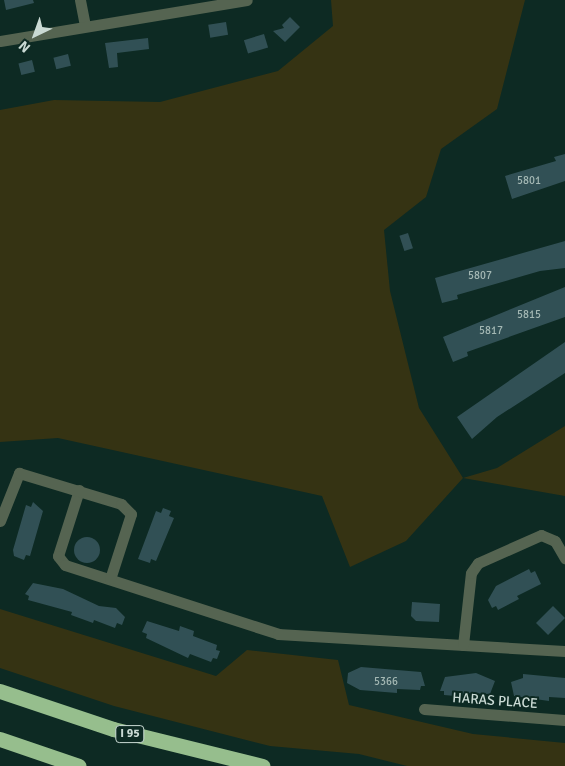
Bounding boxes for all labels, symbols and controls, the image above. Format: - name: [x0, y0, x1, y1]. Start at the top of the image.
- north arrow: [10, 10, 60, 60]
- text: N: [15, 37, 34, 56]
- house number: 5801: [517, 174, 541, 188]
- house number: 5807: [468, 269, 492, 283]
- house number: 5815: [517, 308, 541, 322]
- house number: 5817: [479, 324, 503, 338]
- house number: 5366: [374, 675, 398, 689]
- street label: HARAS PLACE: [452, 690, 538, 712]
- road number: I 95: [115, 724, 145, 744]

